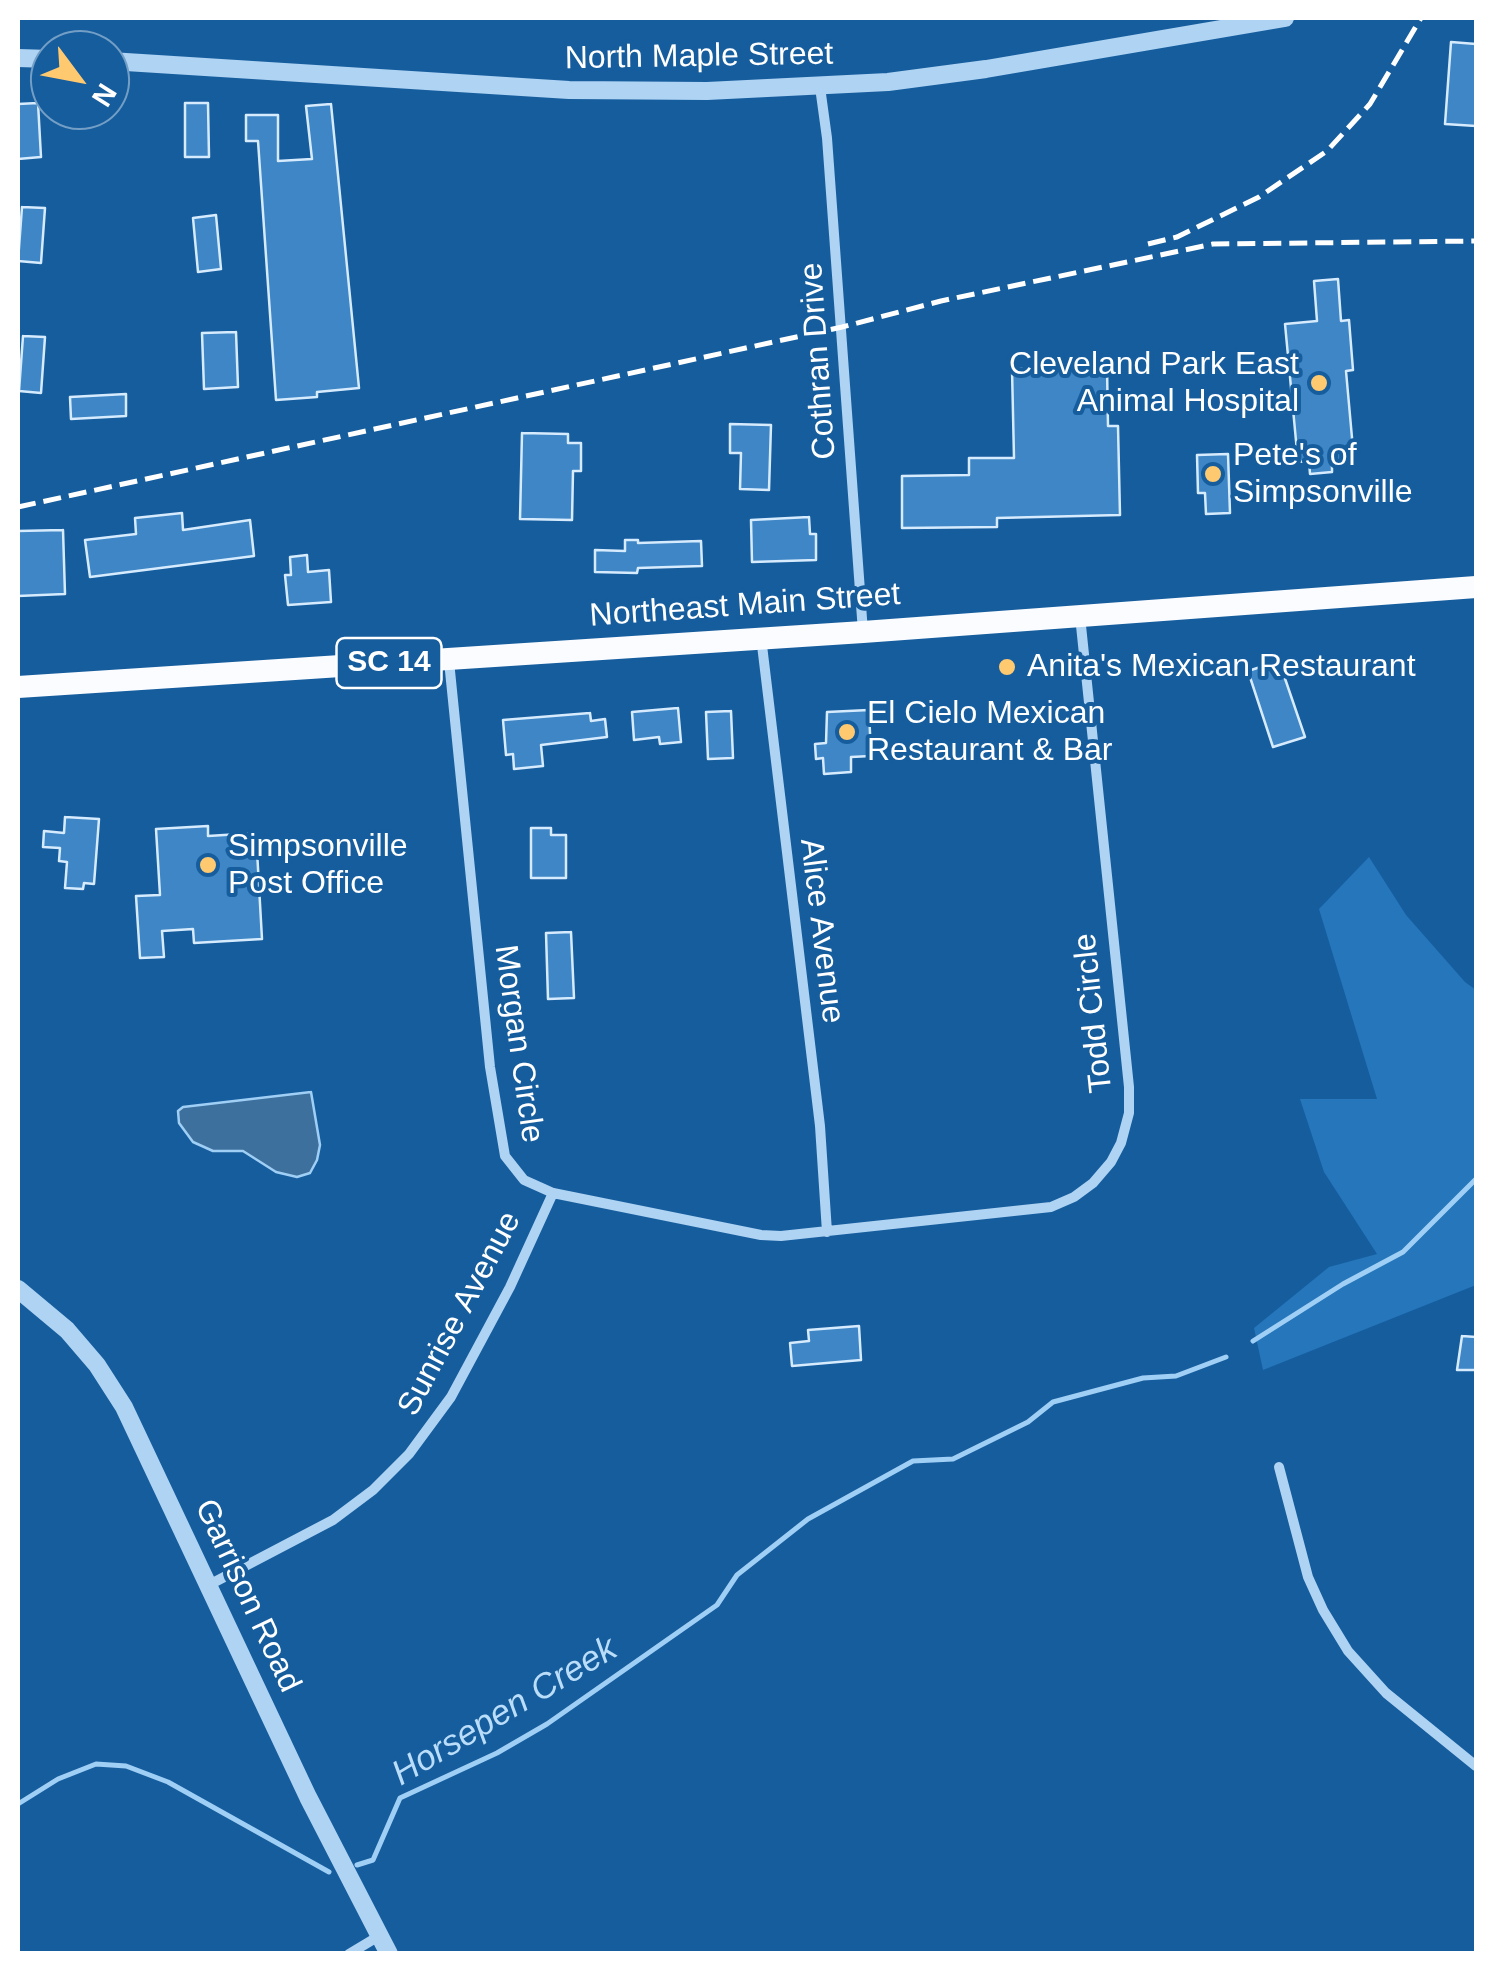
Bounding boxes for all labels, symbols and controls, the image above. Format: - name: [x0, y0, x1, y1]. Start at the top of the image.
- north arrow: [30, 30, 130, 130]
- street label: North Maple Street: [564, 35, 834, 79]
- text: N: [86, 78, 123, 112]
- street label: Cothran Drive: [793, 261, 845, 461]
- place label: Cleveland Park East Animal Hospital: [1009, 346, 1299, 421]
- marker: Cleveland Park East Animal Hospital: [1308, 372, 1330, 394]
- place label: Pete's of Simpsonville: [1233, 437, 1413, 512]
- marker: Pete's of Simpsonville: [1202, 463, 1224, 485]
- street label: Northeast Main Street: [588, 576, 902, 636]
- road number: SC 14: [336, 638, 442, 688]
- place label: Anita's Mexican Restaurant: [1027, 648, 1416, 686]
- marker: Anita's Mexican Restaurant: [996, 656, 1018, 678]
- place label: El Cielo Mexican Restaurant & Bar: [867, 695, 1112, 770]
- marker: El Cielo Mexican Restaurant & Bar: [836, 721, 858, 743]
- place label: Simpsonville Post Office: [228, 828, 408, 903]
- street label: Alice Avenue: [791, 836, 851, 1026]
- marker: Simpsonville Post Office: [197, 854, 219, 876]
- street label: Todd Circle: [1067, 931, 1121, 1095]
- street label: Morgan Circle: [485, 943, 551, 1145]
- street label: Sunrise Avenue: [390, 1206, 530, 1422]
- street label: Garrison Road: [186, 1494, 308, 1698]
- water label: Horsepen Creek: [385, 1628, 625, 1796]

